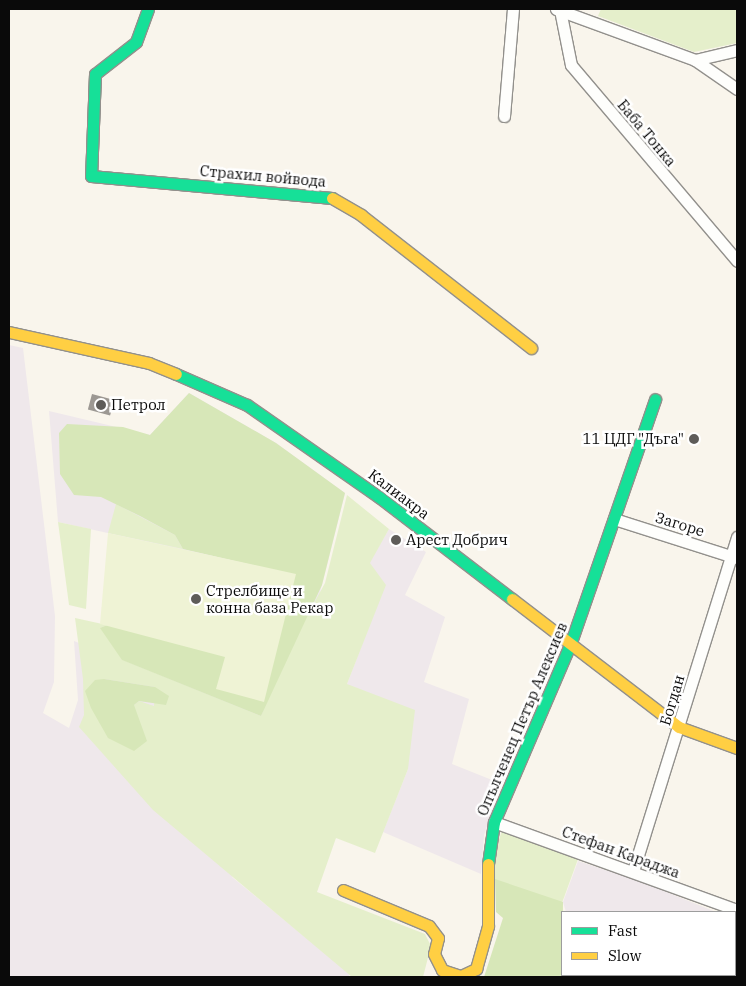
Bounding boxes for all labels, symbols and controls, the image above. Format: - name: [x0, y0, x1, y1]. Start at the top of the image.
- street label: Баба Тонка: [614, 96, 680, 170]
- street label: Страхил войвода: [199, 162, 327, 190]
- place label: Петрол: [111, 396, 166, 414]
- marker: Петрол: [95, 399, 107, 411]
- place label: 11 ЦДГ "Дъга": [583, 430, 684, 448]
- marker: 11 ЦДГ "Дъга": [688, 433, 700, 445]
- street label: Калиакра: [365, 465, 433, 523]
- street label: Загоре: [653, 508, 707, 540]
- place label: Арест Добрич: [406, 531, 508, 549]
- marker: Арест Добрич: [390, 534, 402, 546]
- place label: Стрелбище и конна база Рекар: [206, 581, 333, 616]
- marker: Стрелбище и конна база Рекар: [190, 593, 202, 605]
- street label: Опълченец Петър Алексиев: [473, 620, 571, 818]
- street label: Богдан: [656, 672, 688, 728]
- street label: Стефан Караджа: [560, 822, 682, 882]
- legend: [561, 911, 736, 976]
- text: Fast: [608, 921, 638, 940]
- text: Slow: [608, 946, 641, 965]

